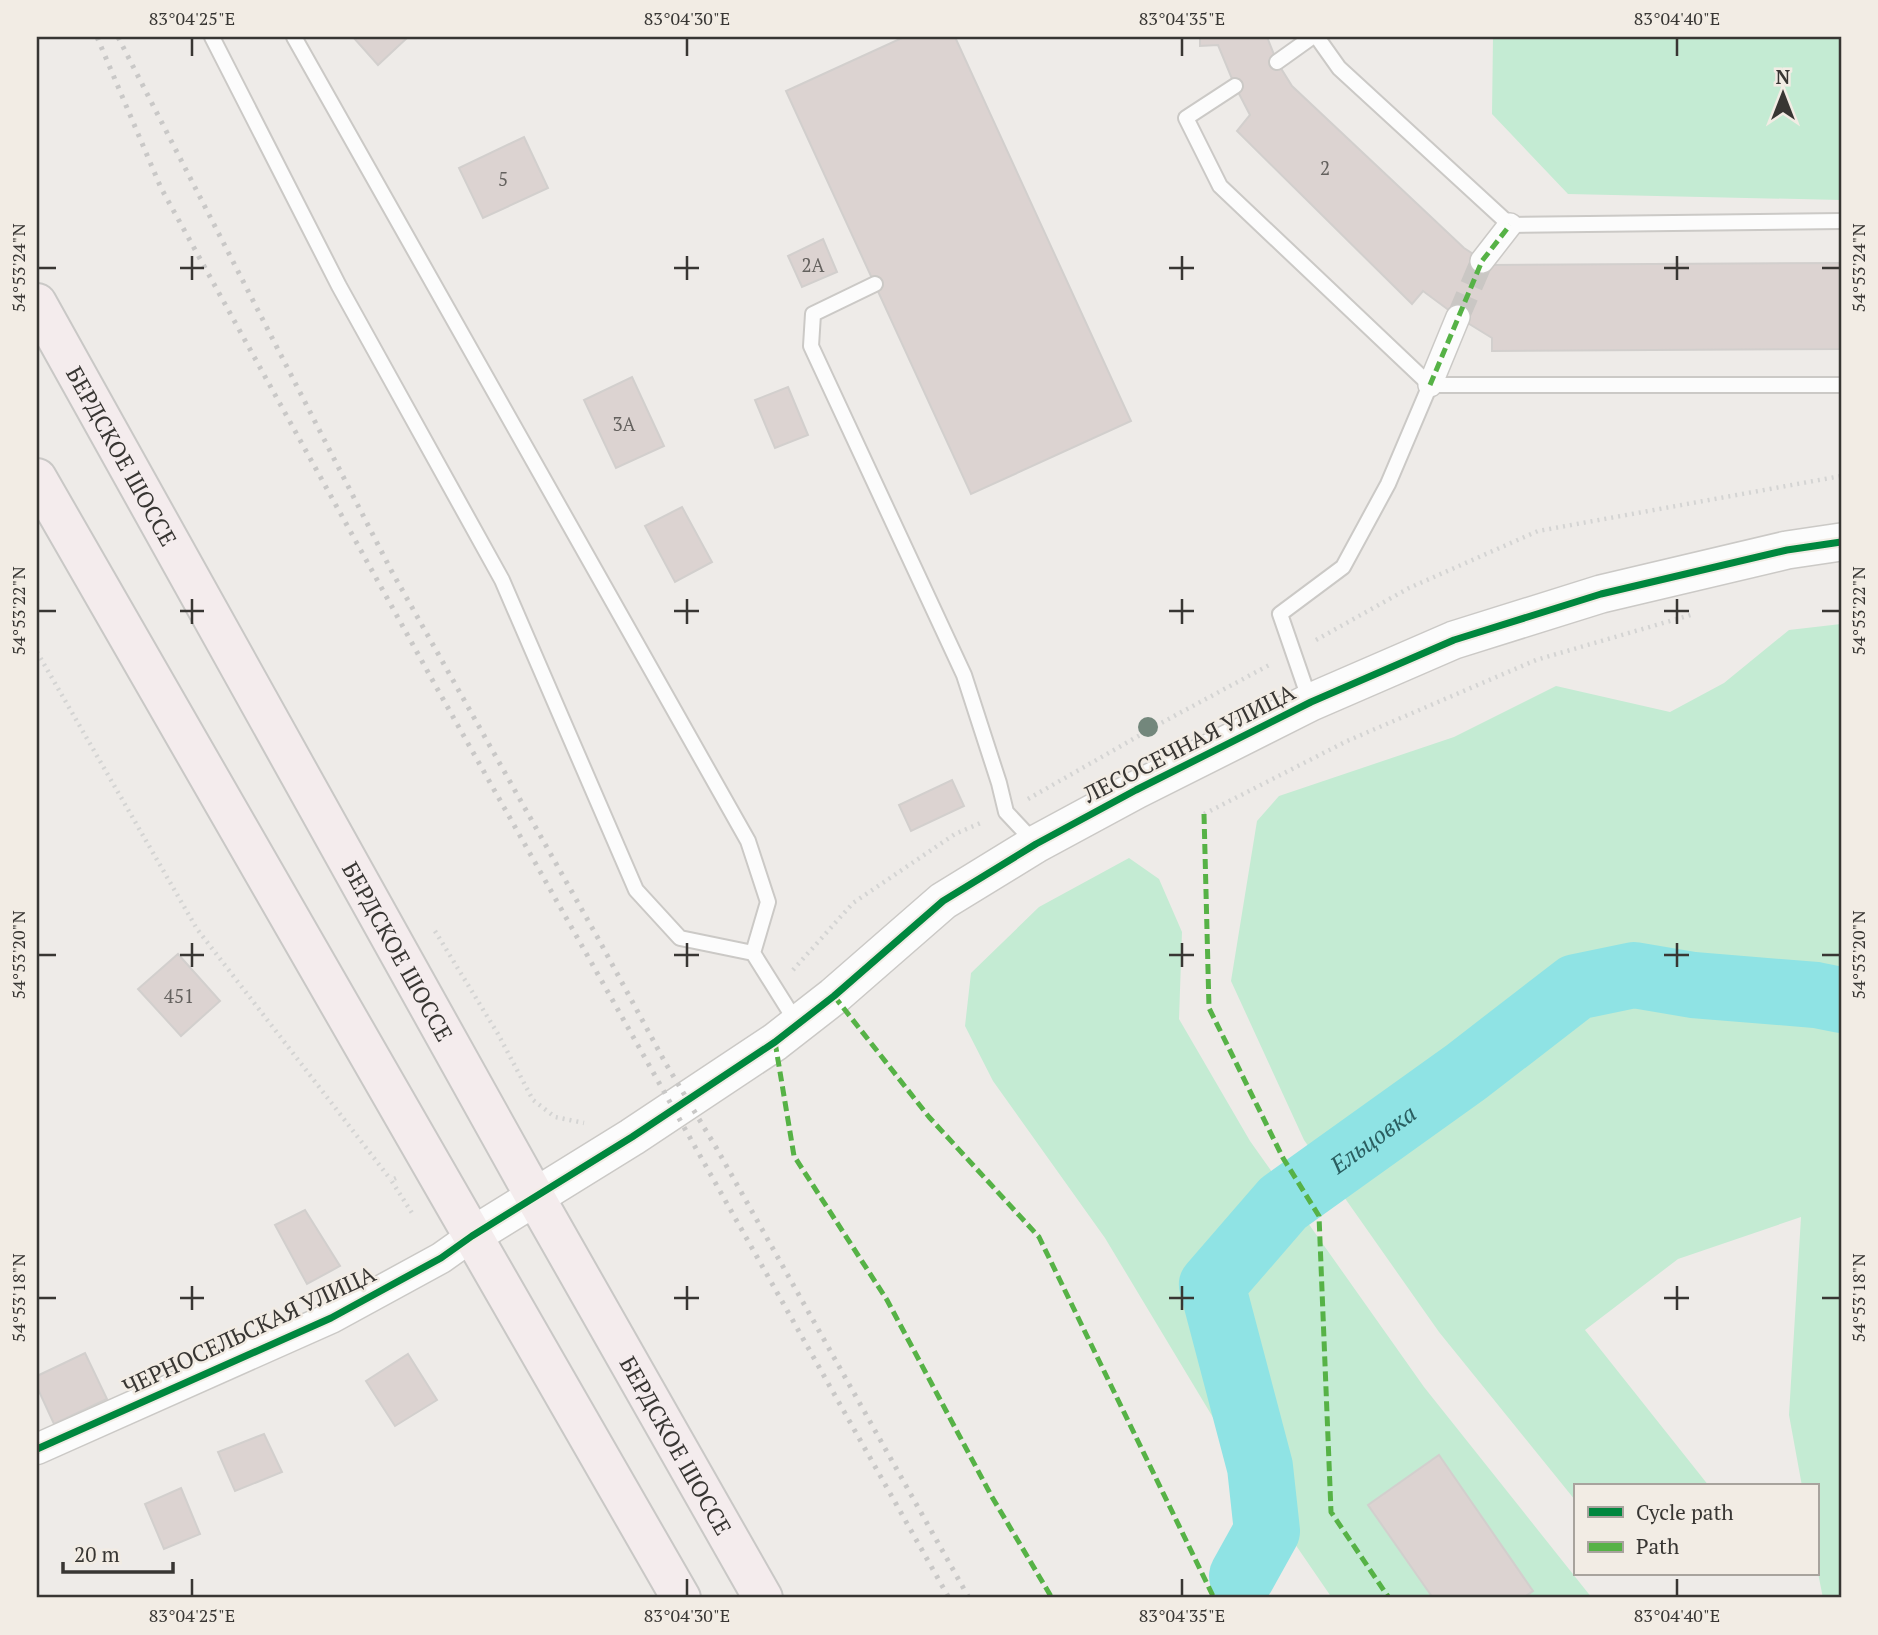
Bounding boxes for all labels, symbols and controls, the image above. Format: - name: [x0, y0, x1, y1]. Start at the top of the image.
- text: 83°04'25"E: [149, 6, 235, 30]
- text: 83°04'30"E: [644, 6, 730, 30]
- text: 83°04'35"E: [1139, 6, 1225, 30]
- text: 83°04'40"E: [1634, 6, 1720, 30]
- north arrow: [1748, 60, 1818, 130]
- text: N: [1776, 64, 1791, 89]
- house number: 2: [1320, 155, 1330, 180]
- house number: 5: [498, 166, 508, 191]
- text: 54°53'24"N: [6, 223, 30, 313]
- text: 54°53'24"N: [1846, 223, 1870, 313]
- house number: 2А: [801, 252, 825, 277]
- street label: БЕРДСКОЕ ШОССЕ: [60, 360, 185, 551]
- house number: 3А: [612, 411, 636, 436]
- text: 54°53'22"N: [6, 566, 30, 656]
- text: 54°53'22"N: [1846, 566, 1870, 656]
- street label: ЛЕСОСЕЧНАЯ УЛИЦА: [1077, 676, 1300, 810]
- street label: БЕРДСКОЕ ШОССЕ: [336, 856, 461, 1047]
- text: 54°53'20"N: [6, 910, 30, 1000]
- text: 54°53'20"N: [1846, 910, 1870, 1000]
- house number: 451: [164, 983, 194, 1008]
- water label: Ельцовка: [1323, 1097, 1422, 1181]
- text: 54°53'18"N: [6, 1253, 30, 1343]
- text: 54°53'18"N: [1846, 1253, 1870, 1343]
- street label: ЧЕРНОСЕЛЬСКАЯ УЛИЦА: [118, 1258, 381, 1402]
- street label: БЕРДСКОЕ ШОССЕ: [613, 1350, 739, 1540]
- legend: [1574, 1484, 1818, 1576]
- text: Cycle path: [1636, 1498, 1734, 1526]
- scale bar: [63, 1530, 173, 1574]
- text: Path: [1636, 1532, 1679, 1560]
- text: 20 m: [74, 1540, 120, 1568]
- text: 83°04'25"E: [149, 1603, 235, 1627]
- text: 83°04'30"E: [644, 1603, 730, 1627]
- text: 83°04'35"E: [1139, 1603, 1225, 1627]
- text: 83°04'40"E: [1634, 1603, 1720, 1627]

